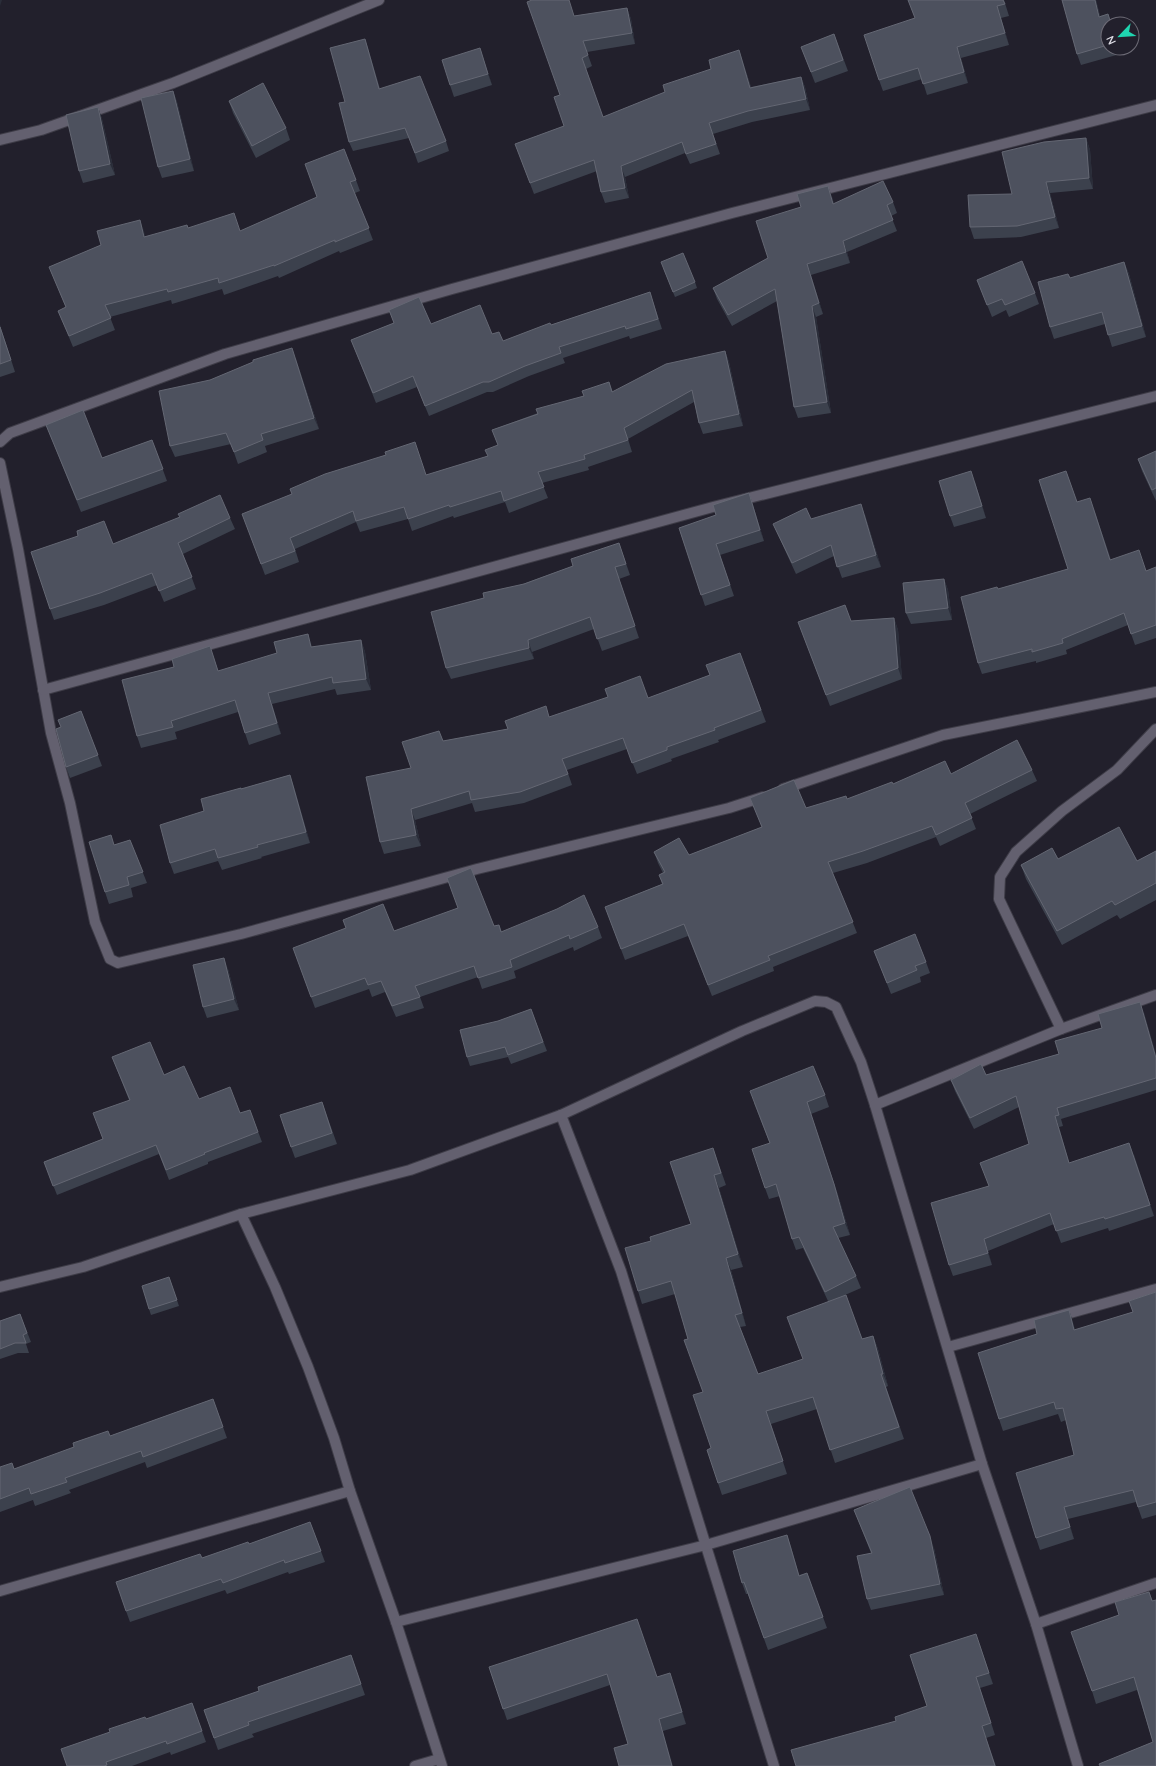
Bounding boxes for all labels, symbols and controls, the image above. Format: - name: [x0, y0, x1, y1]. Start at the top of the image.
- north arrow: [1100, 16, 1140, 56]
- text: N: [1103, 34, 1119, 47]

